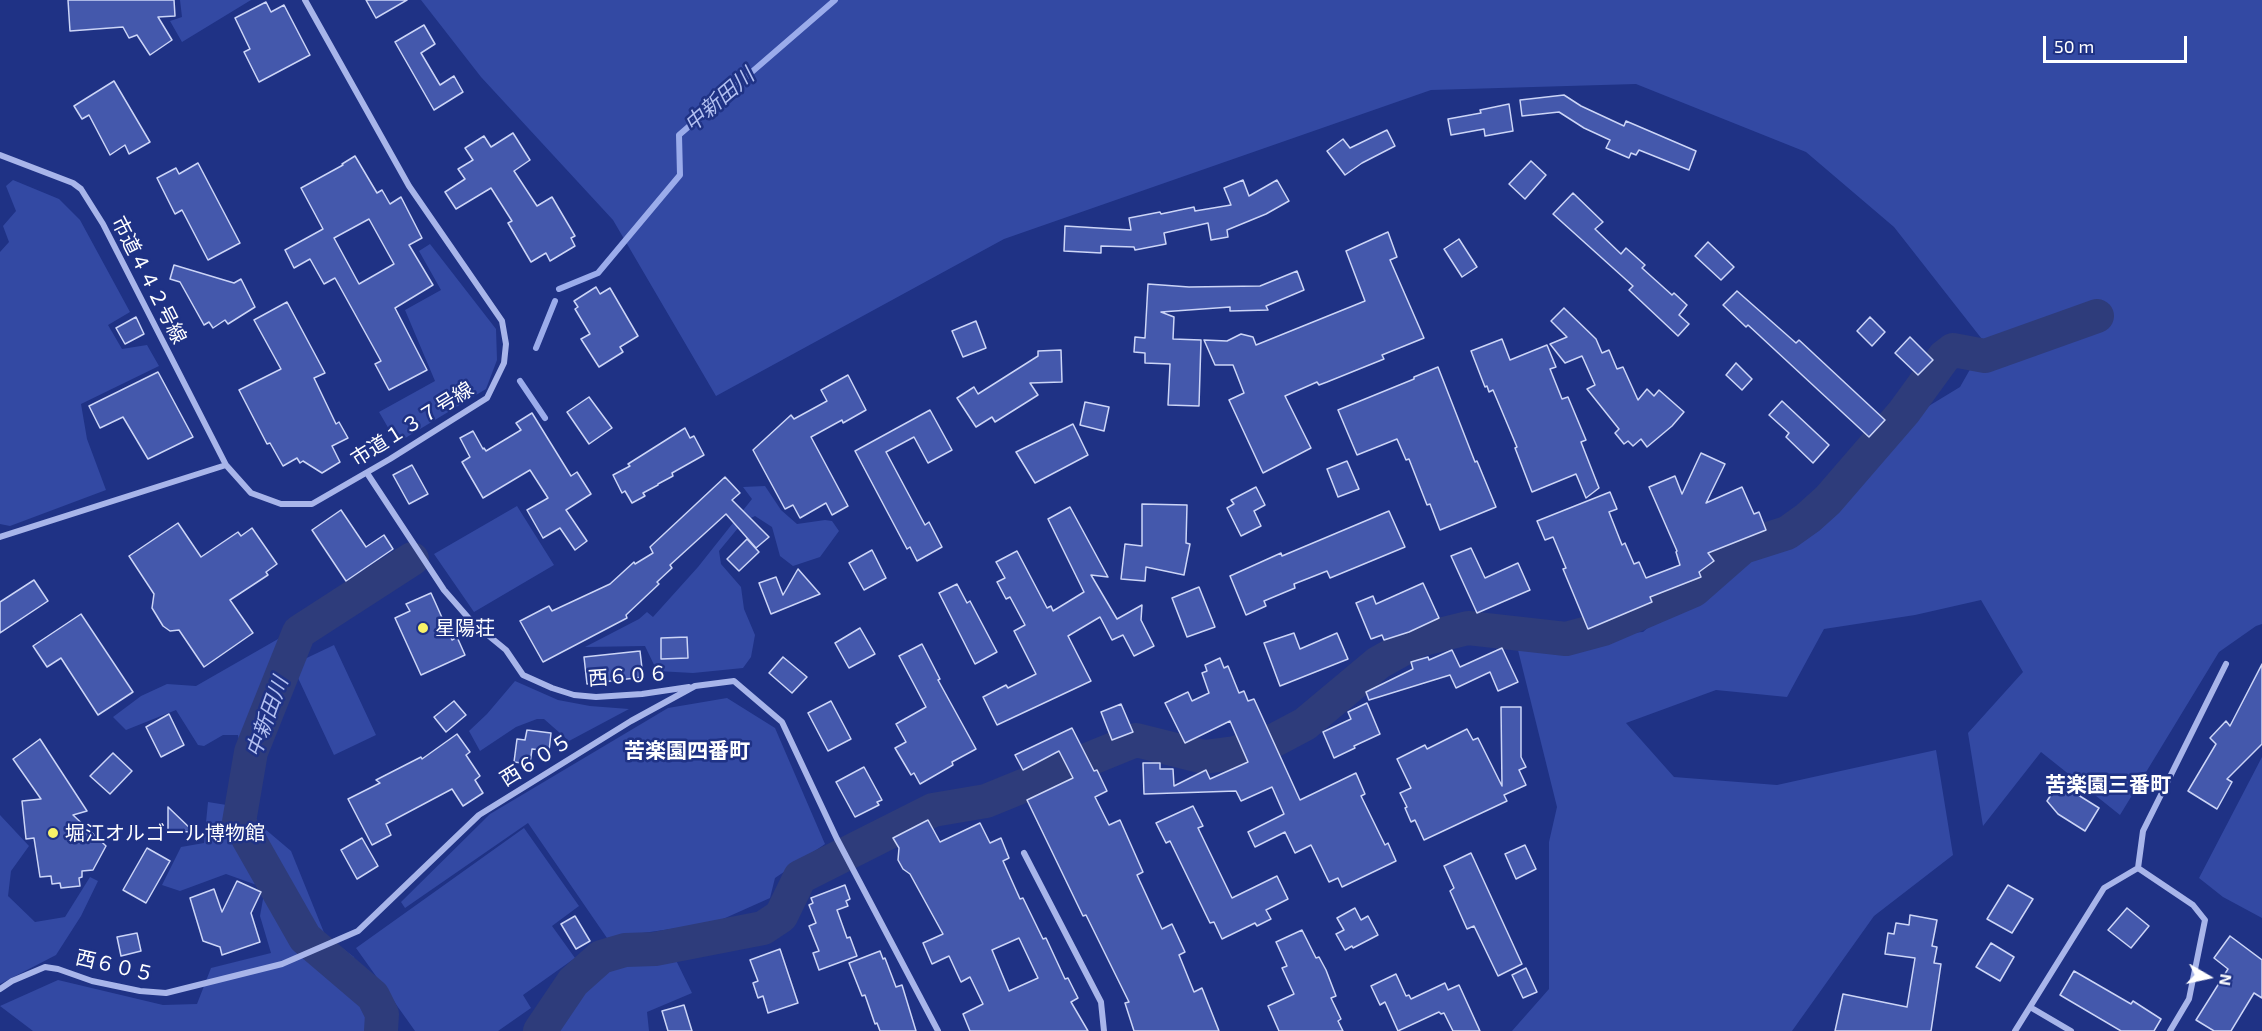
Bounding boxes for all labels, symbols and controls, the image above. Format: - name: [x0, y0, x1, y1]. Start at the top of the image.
- scale bar: [2046, 24, 2190, 62]
- text: 50 m: [2054, 35, 2094, 57]
- water label: 中新田川: [679, 63, 759, 137]
- street label: 市道４４２号線: [107, 212, 191, 348]
- street label: 市道１３７号線: [346, 377, 478, 471]
- place label: 星陽荘: [435, 616, 495, 640]
- marker: 星陽荘: [416, 621, 430, 635]
- street label: 西６０６: [587, 661, 669, 691]
- water label: 中新田川: [241, 673, 293, 761]
- street label: 西６０５: [496, 729, 576, 791]
- district label: 苦楽園四番町: [624, 738, 750, 764]
- district label: 苦楽園三番町: [2045, 772, 2171, 798]
- place label: 堀江オルゴール博物館: [65, 821, 265, 845]
- marker: 堀江オルゴール博物館: [46, 826, 60, 840]
- street label: 西６０５: [73, 945, 157, 987]
- north arrow: [2178, 947, 2238, 1007]
- text: N: [2216, 973, 2237, 987]

